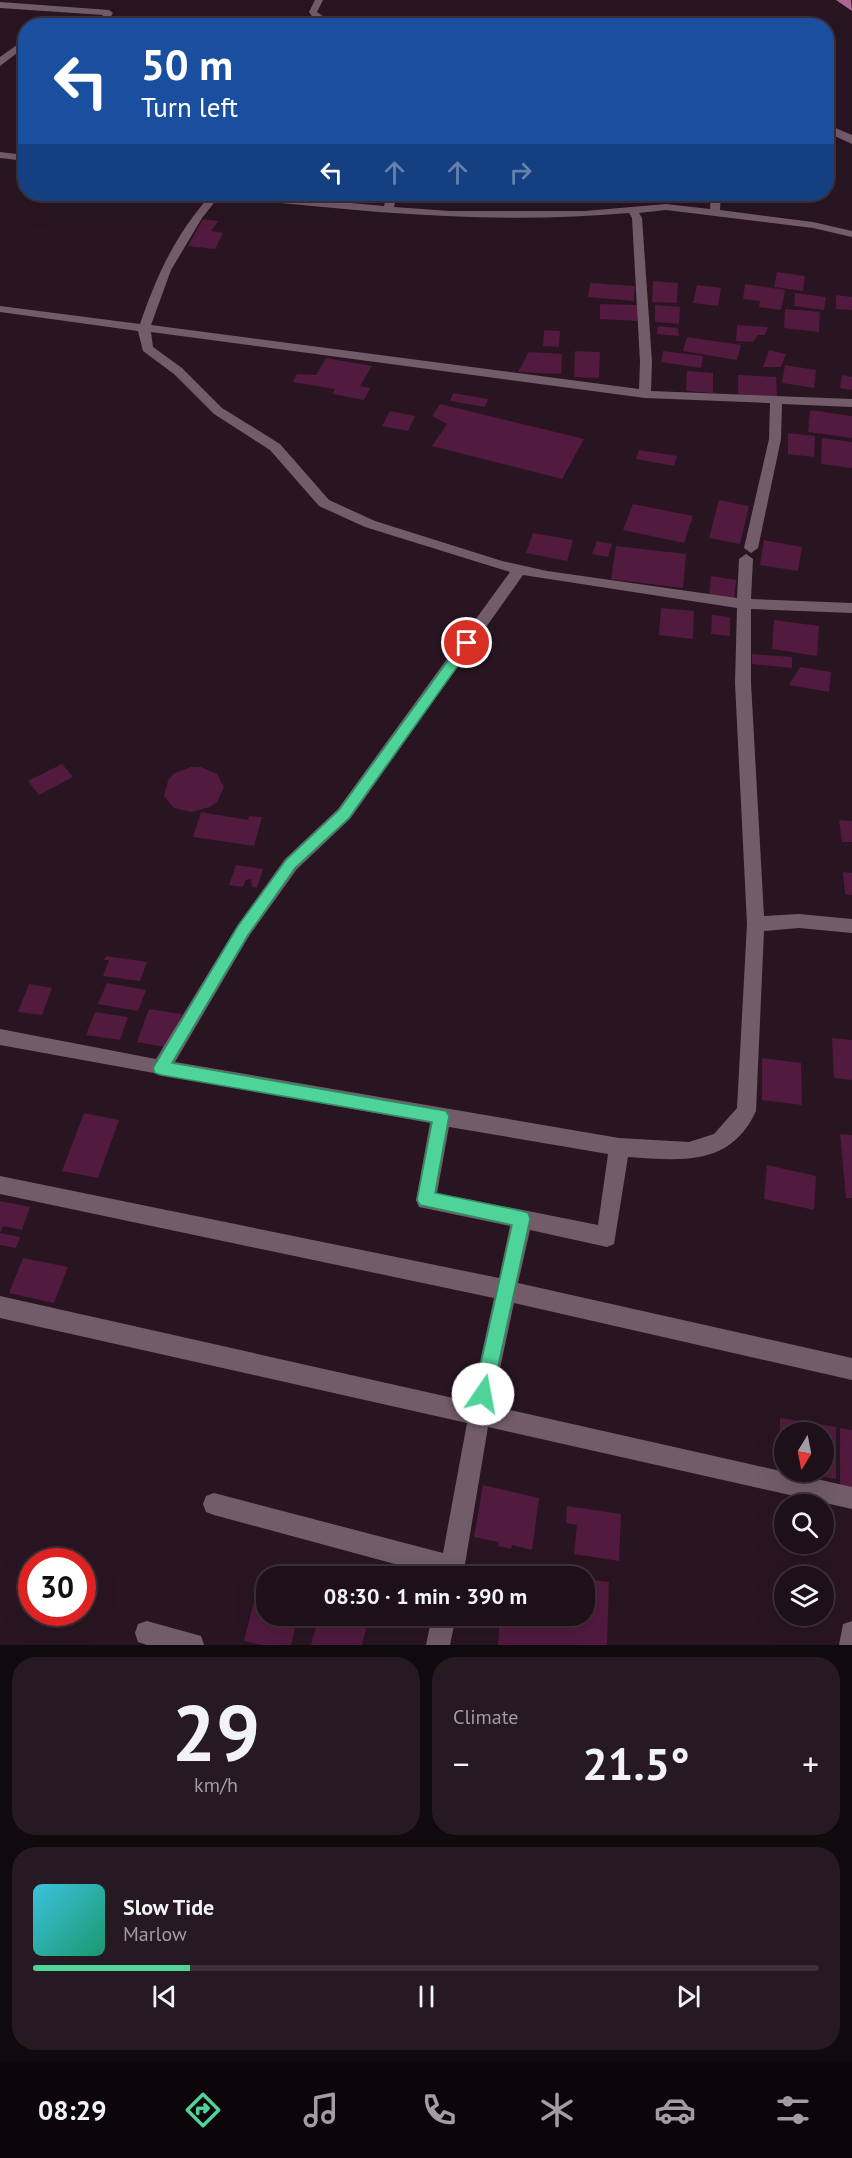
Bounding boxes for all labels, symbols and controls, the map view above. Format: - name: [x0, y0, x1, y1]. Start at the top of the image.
- text: 50 m: [141, 37, 233, 92]
- icon: left: [42, 42, 120, 120]
- text: Turn left: [141, 90, 238, 124]
- icon: left: [315, 156, 348, 189]
- icon: ahead: [378, 156, 411, 189]
- icon: ahead: [441, 156, 474, 189]
- icon: right: [504, 156, 537, 189]
- pin: [441, 617, 492, 668]
- icon: arrive: [450, 626, 483, 659]
- position arrow: [451, 1362, 515, 1426]
- north arrow: [774, 1422, 834, 1482]
- map controls: [774, 1422, 834, 1626]
- button: search: [774, 1494, 834, 1554]
- speed limit sign: 30: [18, 1548, 96, 1626]
- button: layers: [774, 1566, 834, 1626]
- text: 08:30 · 1 min · 390 m: [324, 1582, 527, 1610]
- text: 29: [172, 1682, 260, 1783]
- text: Climate: [453, 1704, 519, 1730]
- text: 21.5°: [582, 1734, 690, 1792]
- text: −: [453, 1742, 470, 1785]
- text: +: [802, 1742, 819, 1785]
- text: km/h: [194, 1772, 238, 1798]
- text: Slow Tide: [123, 1893, 214, 1921]
- text: Marlow: [123, 1921, 187, 1947]
- icon: previous: [148, 1980, 181, 2013]
- icon: pause: [410, 1980, 443, 2013]
- icon: next: [672, 1980, 705, 2013]
- icon: directions: [182, 2089, 224, 2131]
- icon: music: [300, 2089, 342, 2131]
- icon: phone: [418, 2089, 460, 2131]
- icon: climate: [536, 2089, 578, 2131]
- icon: car: [654, 2089, 696, 2131]
- icon: filters: [772, 2089, 814, 2131]
- text: 08:29: [38, 2093, 106, 2127]

